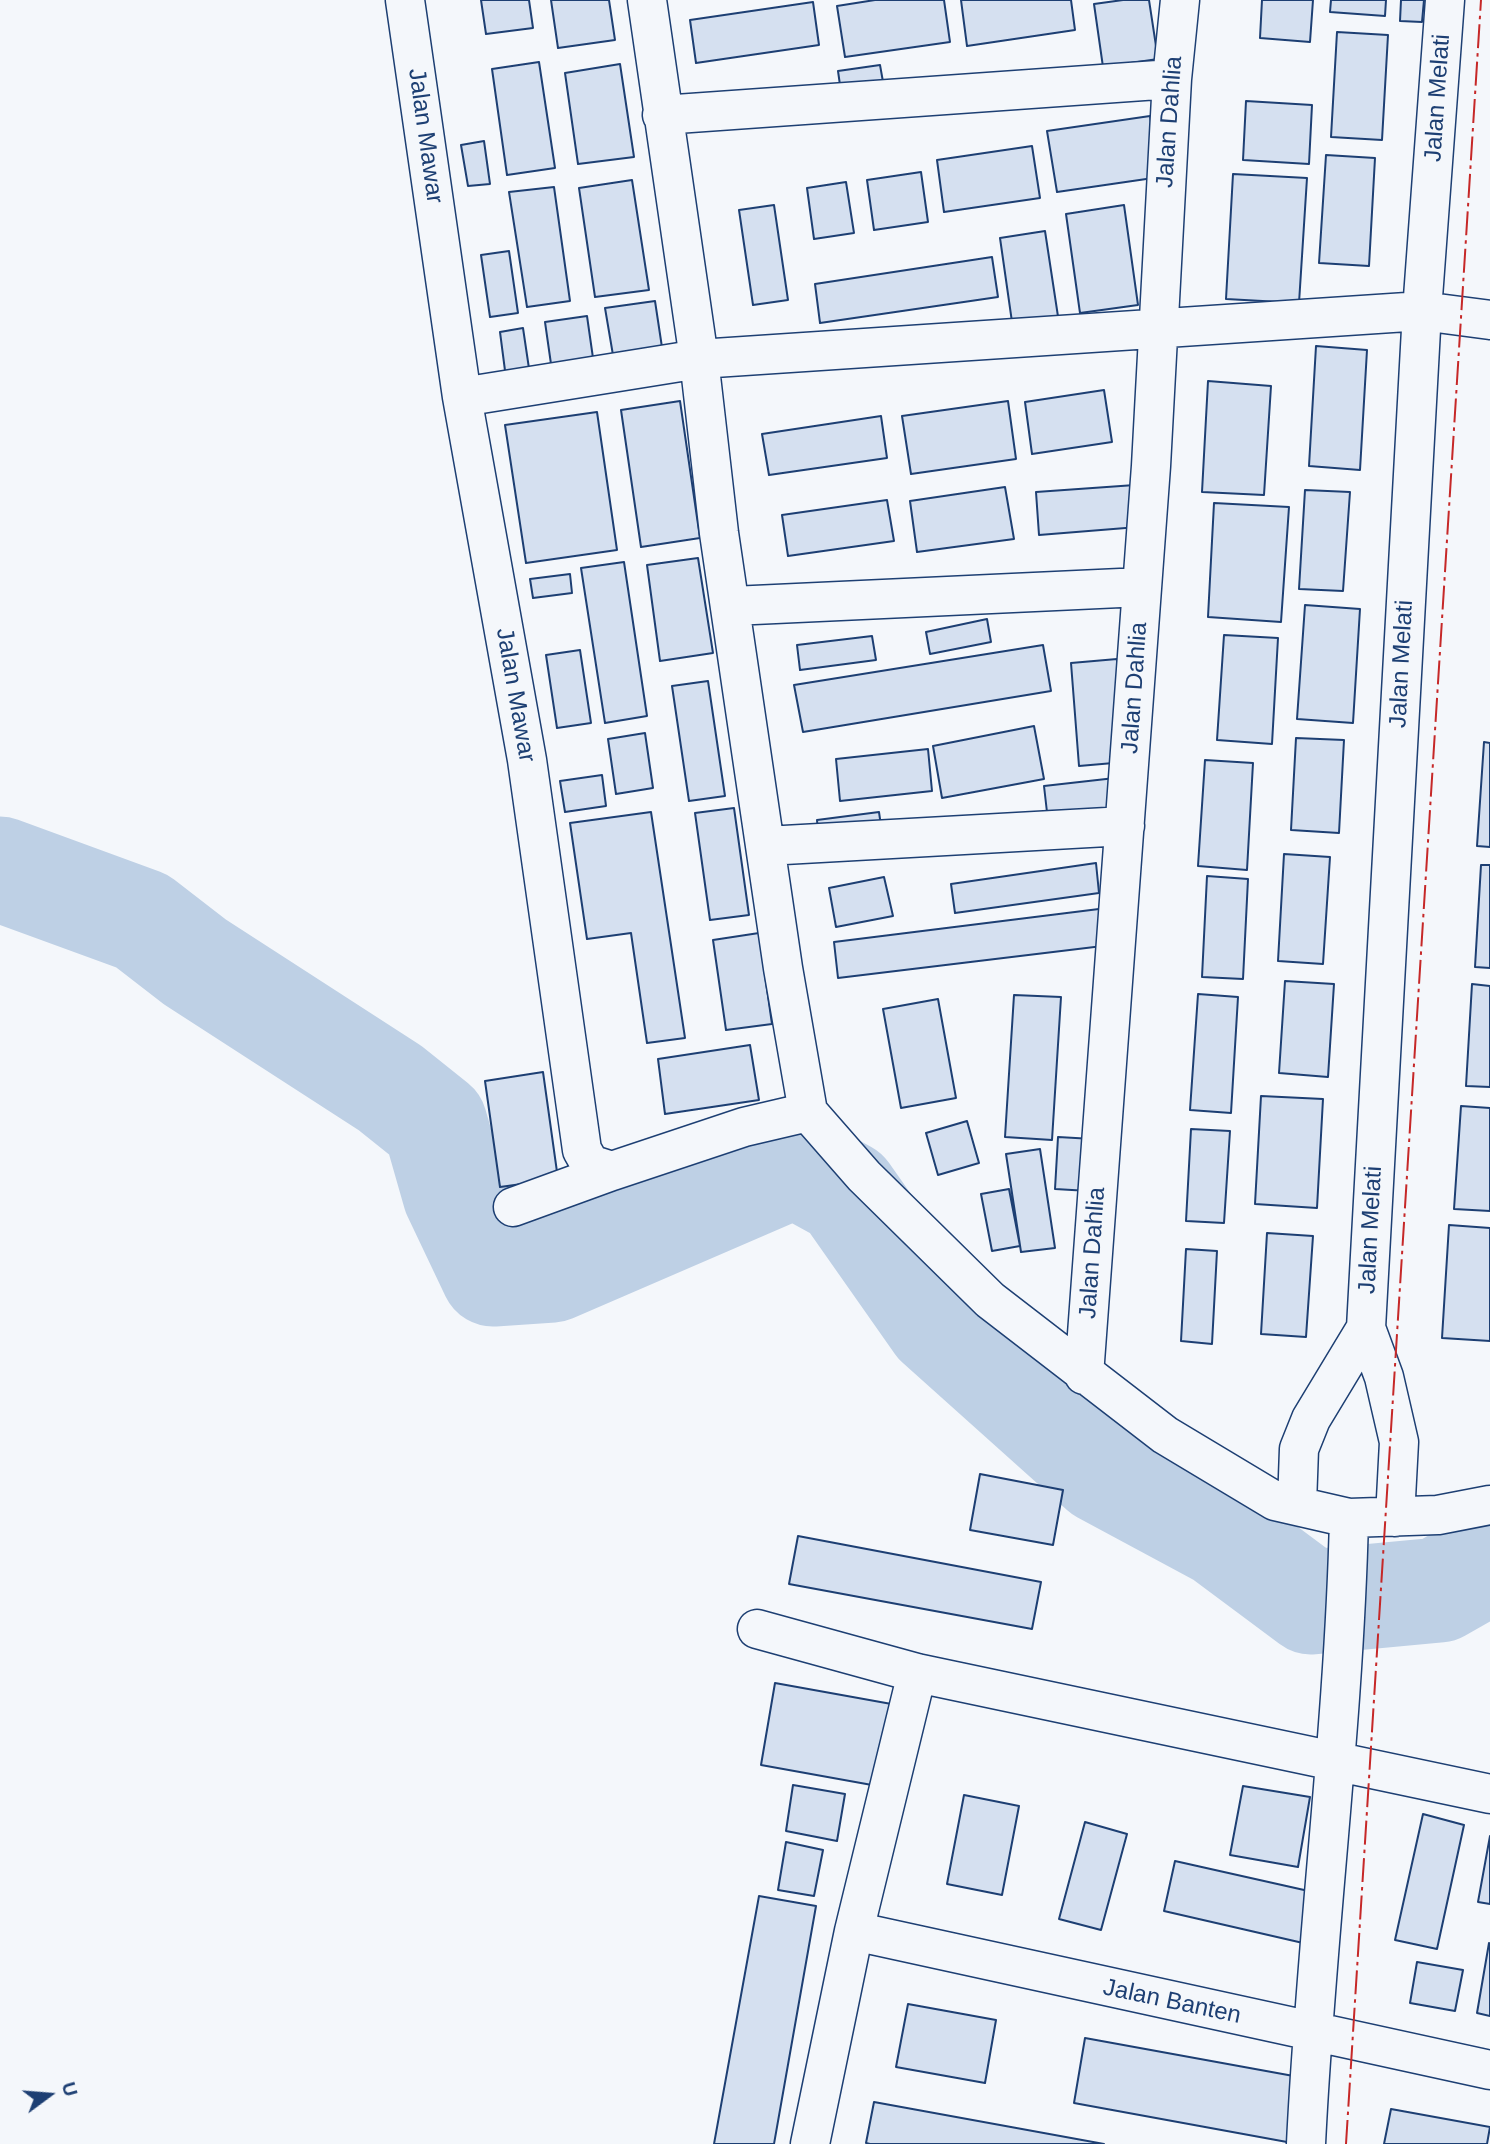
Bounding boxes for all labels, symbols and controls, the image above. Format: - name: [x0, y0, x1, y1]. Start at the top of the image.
- street label: Jalan Melati: [1419, 33, 1457, 163]
- street label: Jalan Dahlia: [1151, 55, 1189, 189]
- street label: Jalan Mawar: [401, 67, 449, 205]
- street label: Jalan Melati: [1384, 599, 1420, 729]
- street label: Jalan Dahlia: [1116, 621, 1154, 755]
- street label: Jalan Mawar: [489, 626, 541, 764]
- street label: Jalan Melati: [1353, 1165, 1389, 1295]
- street label: Jalan Dahlia: [1074, 1186, 1112, 1320]
- street label: Jalan Banten: [1100, 1973, 1244, 2031]
- north arrow: [14, 2060, 84, 2130]
- text: U: [58, 2080, 82, 2099]

